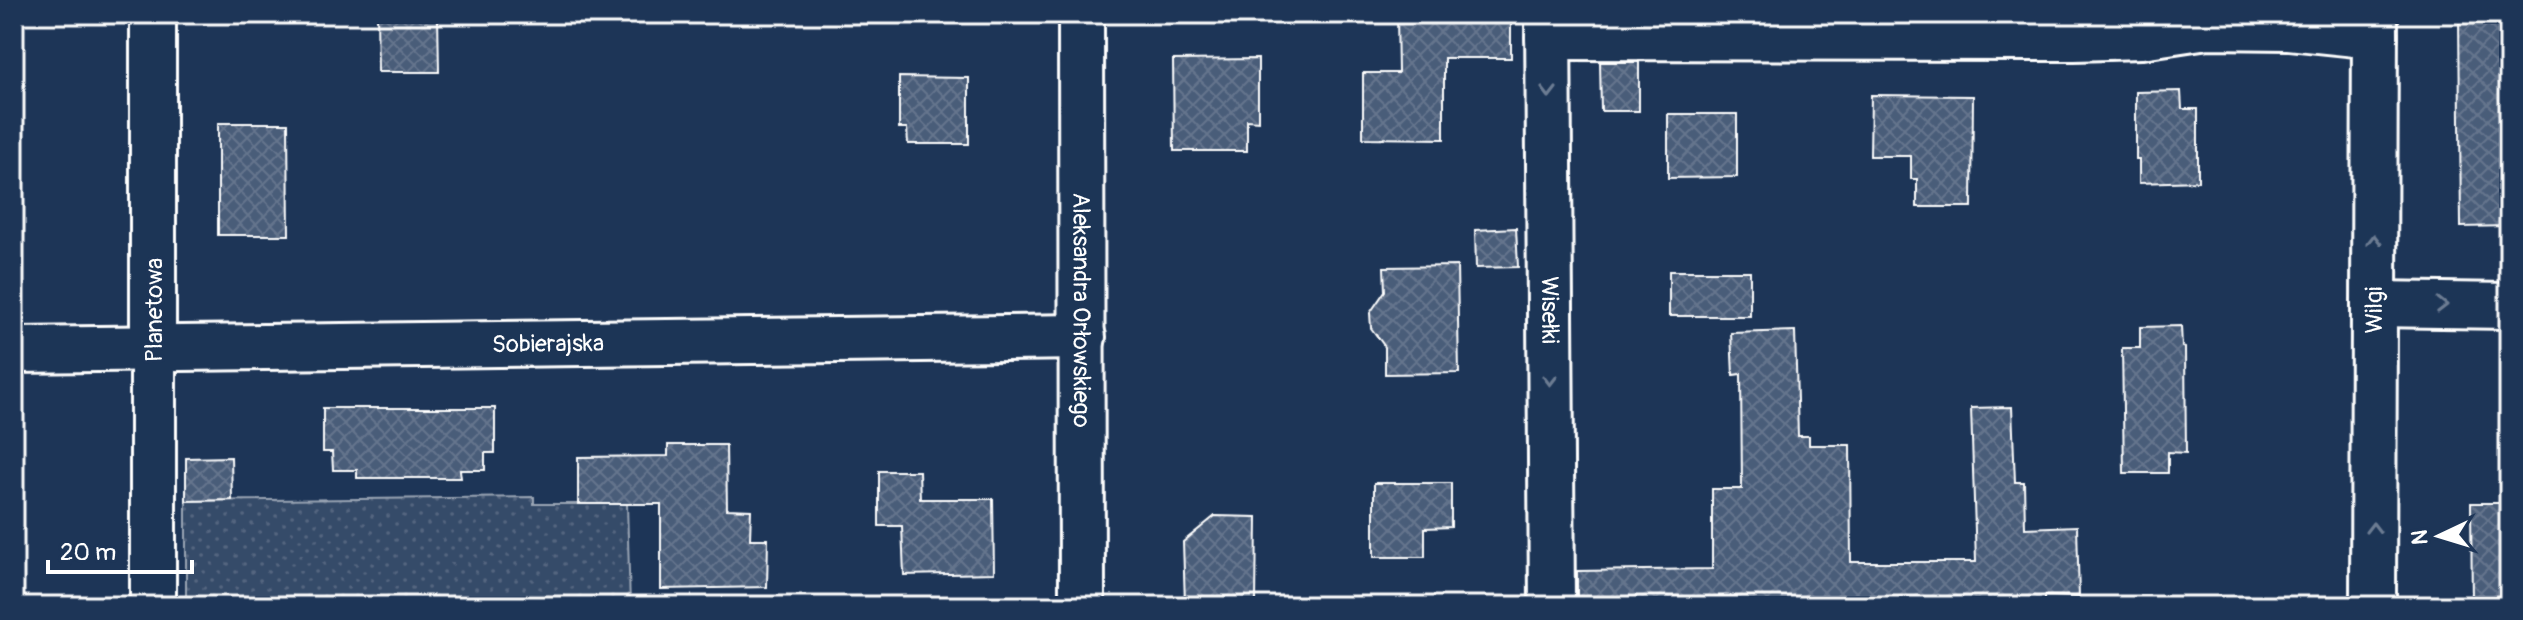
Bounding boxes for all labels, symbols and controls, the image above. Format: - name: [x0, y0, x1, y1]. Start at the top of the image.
- one-way arrow: [1540, 86, 1558, 99]
- street label: Aleksandra Orłowskiego: [1067, 192, 1096, 428]
- one-way arrow: [2366, 233, 2383, 246]
- street label: Planetowa: [140, 258, 169, 362]
- street label: Wisełki: [1535, 276, 1565, 344]
- street label: Wilgi: [2359, 287, 2389, 333]
- one-way arrow: [2436, 296, 2449, 314]
- street label: Sobierajska: [492, 328, 604, 359]
- one-way arrow: [1541, 374, 1559, 387]
- north arrow: [2399, 496, 2479, 576]
- one-way arrow: [2364, 521, 2382, 534]
- scale bar: [48, 524, 192, 574]
- text: N: [2406, 529, 2435, 546]
- text: 20 m: [60, 538, 116, 567]

